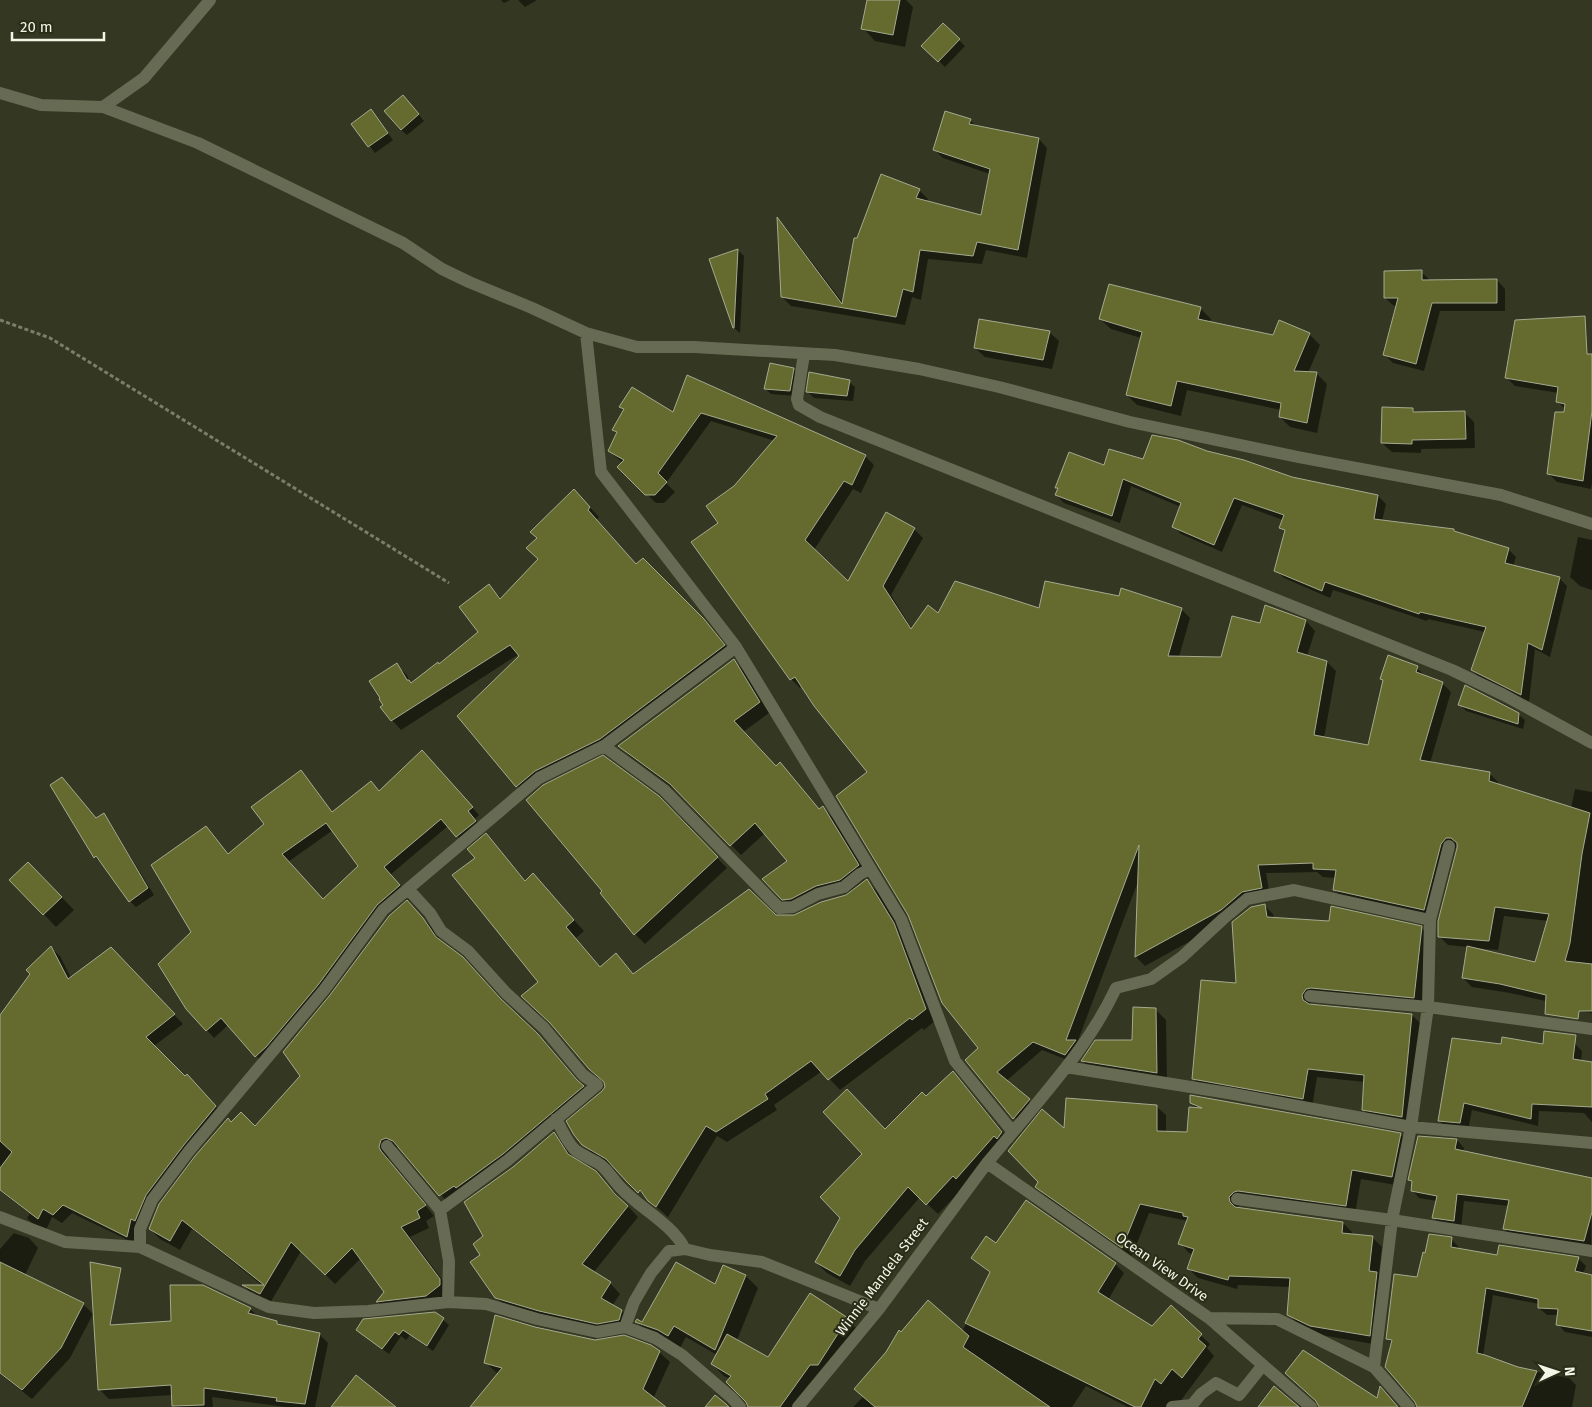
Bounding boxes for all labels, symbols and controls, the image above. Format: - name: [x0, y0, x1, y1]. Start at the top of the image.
- scale bar: [12, 10, 105, 42]
- text: 20 m: [20, 18, 53, 36]
- street label: Winnie Mandela Street: [832, 1214, 932, 1339]
- street label: Ocean View Drive: [1112, 1229, 1212, 1305]
- north arrow: [1532, 1347, 1582, 1397]
- text: N: [1561, 1366, 1578, 1376]

